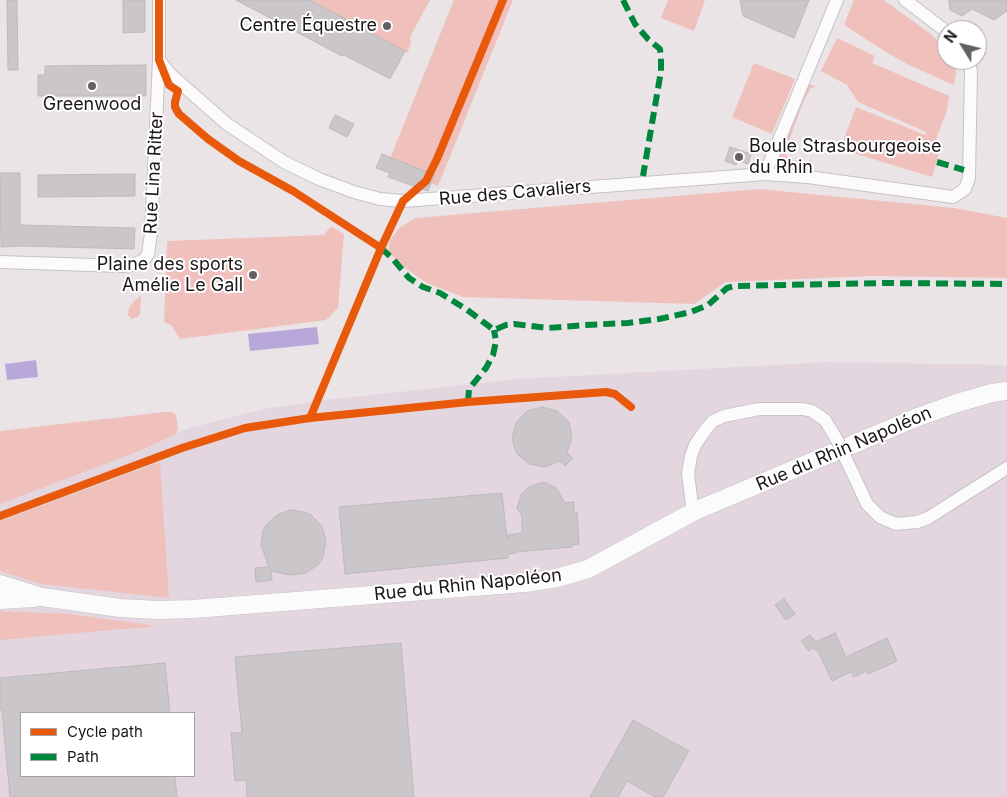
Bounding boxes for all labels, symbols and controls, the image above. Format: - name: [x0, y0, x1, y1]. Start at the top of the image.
- place label: Centre Équestre: [239, 15, 377, 37]
- marker: Centre Équestre: [381, 20, 393, 32]
- north arrow: [937, 20, 987, 70]
- text: N: [940, 27, 960, 46]
- marker: Greenwood: [86, 80, 98, 92]
- place label: Greenwood: [43, 94, 141, 116]
- street label: Rue Lina Ritter: [140, 111, 168, 235]
- place label: Boule Strasbourgeoise du Rhin: [749, 136, 942, 178]
- marker: Boule Strasbourgeoise du Rhin: [733, 151, 745, 163]
- street label: Rue des Cavaliers: [438, 176, 592, 210]
- place label: Plaine des sports Amélie Le Gall: [97, 254, 243, 296]
- marker: Plaine des sports Amélie Le Gall: [247, 269, 259, 281]
- street label: Rue du Rhin Napoléon: [753, 402, 935, 496]
- street label: Rue du Rhin Napoléon: [373, 564, 563, 606]
- legend: [20, 712, 195, 777]
- text: Cycle path: [67, 722, 143, 741]
- text: Path: [67, 747, 99, 766]

